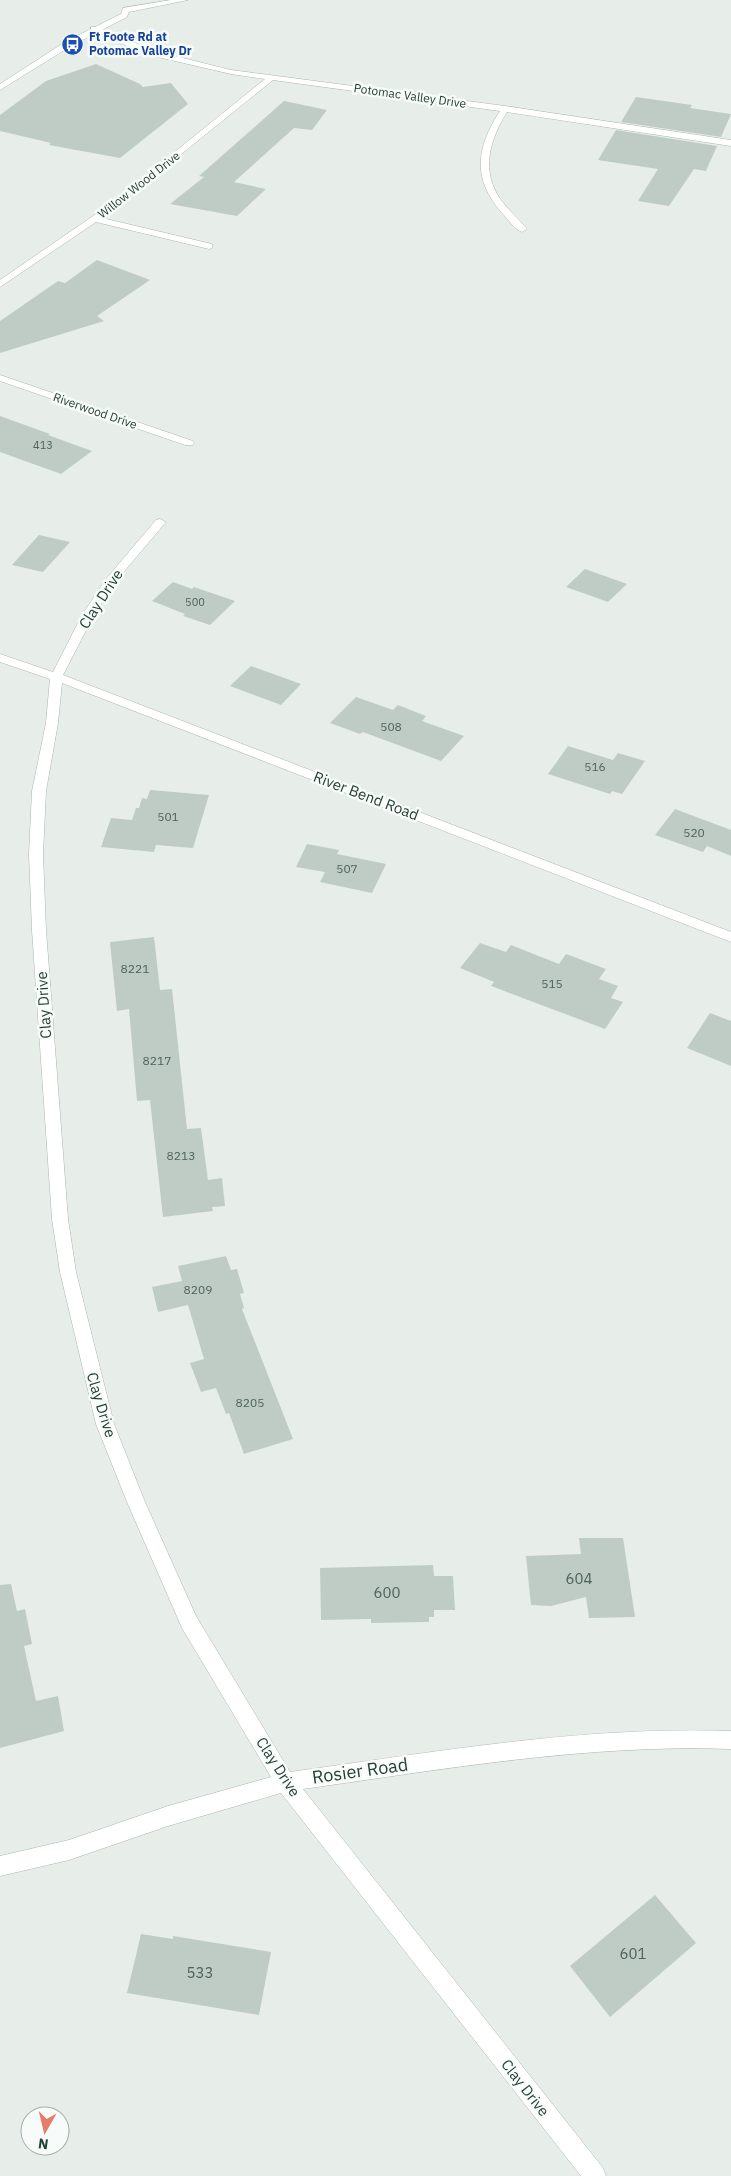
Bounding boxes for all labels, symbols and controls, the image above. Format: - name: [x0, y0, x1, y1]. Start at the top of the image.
- place label: Ft Foote Rd at Potomac Valley Dr: [89, 29, 192, 58]
- bus stop icon: Ft Foote Rd at Potomac Valley Dr: [61, 32, 85, 56]
- street label: Potomac Valley Drive: [353, 80, 468, 111]
- street label: Willow Wood Drive: [94, 148, 183, 221]
- street label: Riverwood Drive: [51, 389, 139, 432]
- house number: 413: [33, 438, 53, 452]
- street label: Clay Drive: [74, 565, 127, 632]
- house number: 500: [185, 595, 205, 609]
- house number: 508: [380, 719, 402, 734]
- house number: 516: [584, 759, 606, 774]
- street label: River Bend Road: [311, 767, 421, 824]
- house number: 501: [157, 809, 179, 824]
- house number: 520: [683, 825, 705, 840]
- house number: 507: [336, 861, 358, 876]
- house number: 8221: [121, 961, 149, 976]
- street label: Clay Drive: [32, 971, 55, 1039]
- house number: 515: [541, 976, 563, 991]
- house number: 8217: [143, 1053, 171, 1068]
- house number: 8213: [167, 1148, 195, 1163]
- house number: 8209: [184, 1282, 212, 1297]
- street label: Clay Drive: [83, 1370, 120, 1440]
- house number: 8205: [236, 1395, 264, 1410]
- house number: 604: [565, 1569, 593, 1588]
- house number: 600: [373, 1583, 401, 1602]
- street label: Clay Drive: [252, 1733, 305, 1800]
- street label: Rosier Road: [310, 1752, 409, 1789]
- house number: 601: [619, 1944, 647, 1963]
- house number: 533: [186, 1963, 214, 1982]
- street label: Clay Drive: [497, 2055, 554, 2120]
- north arrow: [20, 2106, 70, 2156]
- text: N: [37, 2134, 49, 2153]

